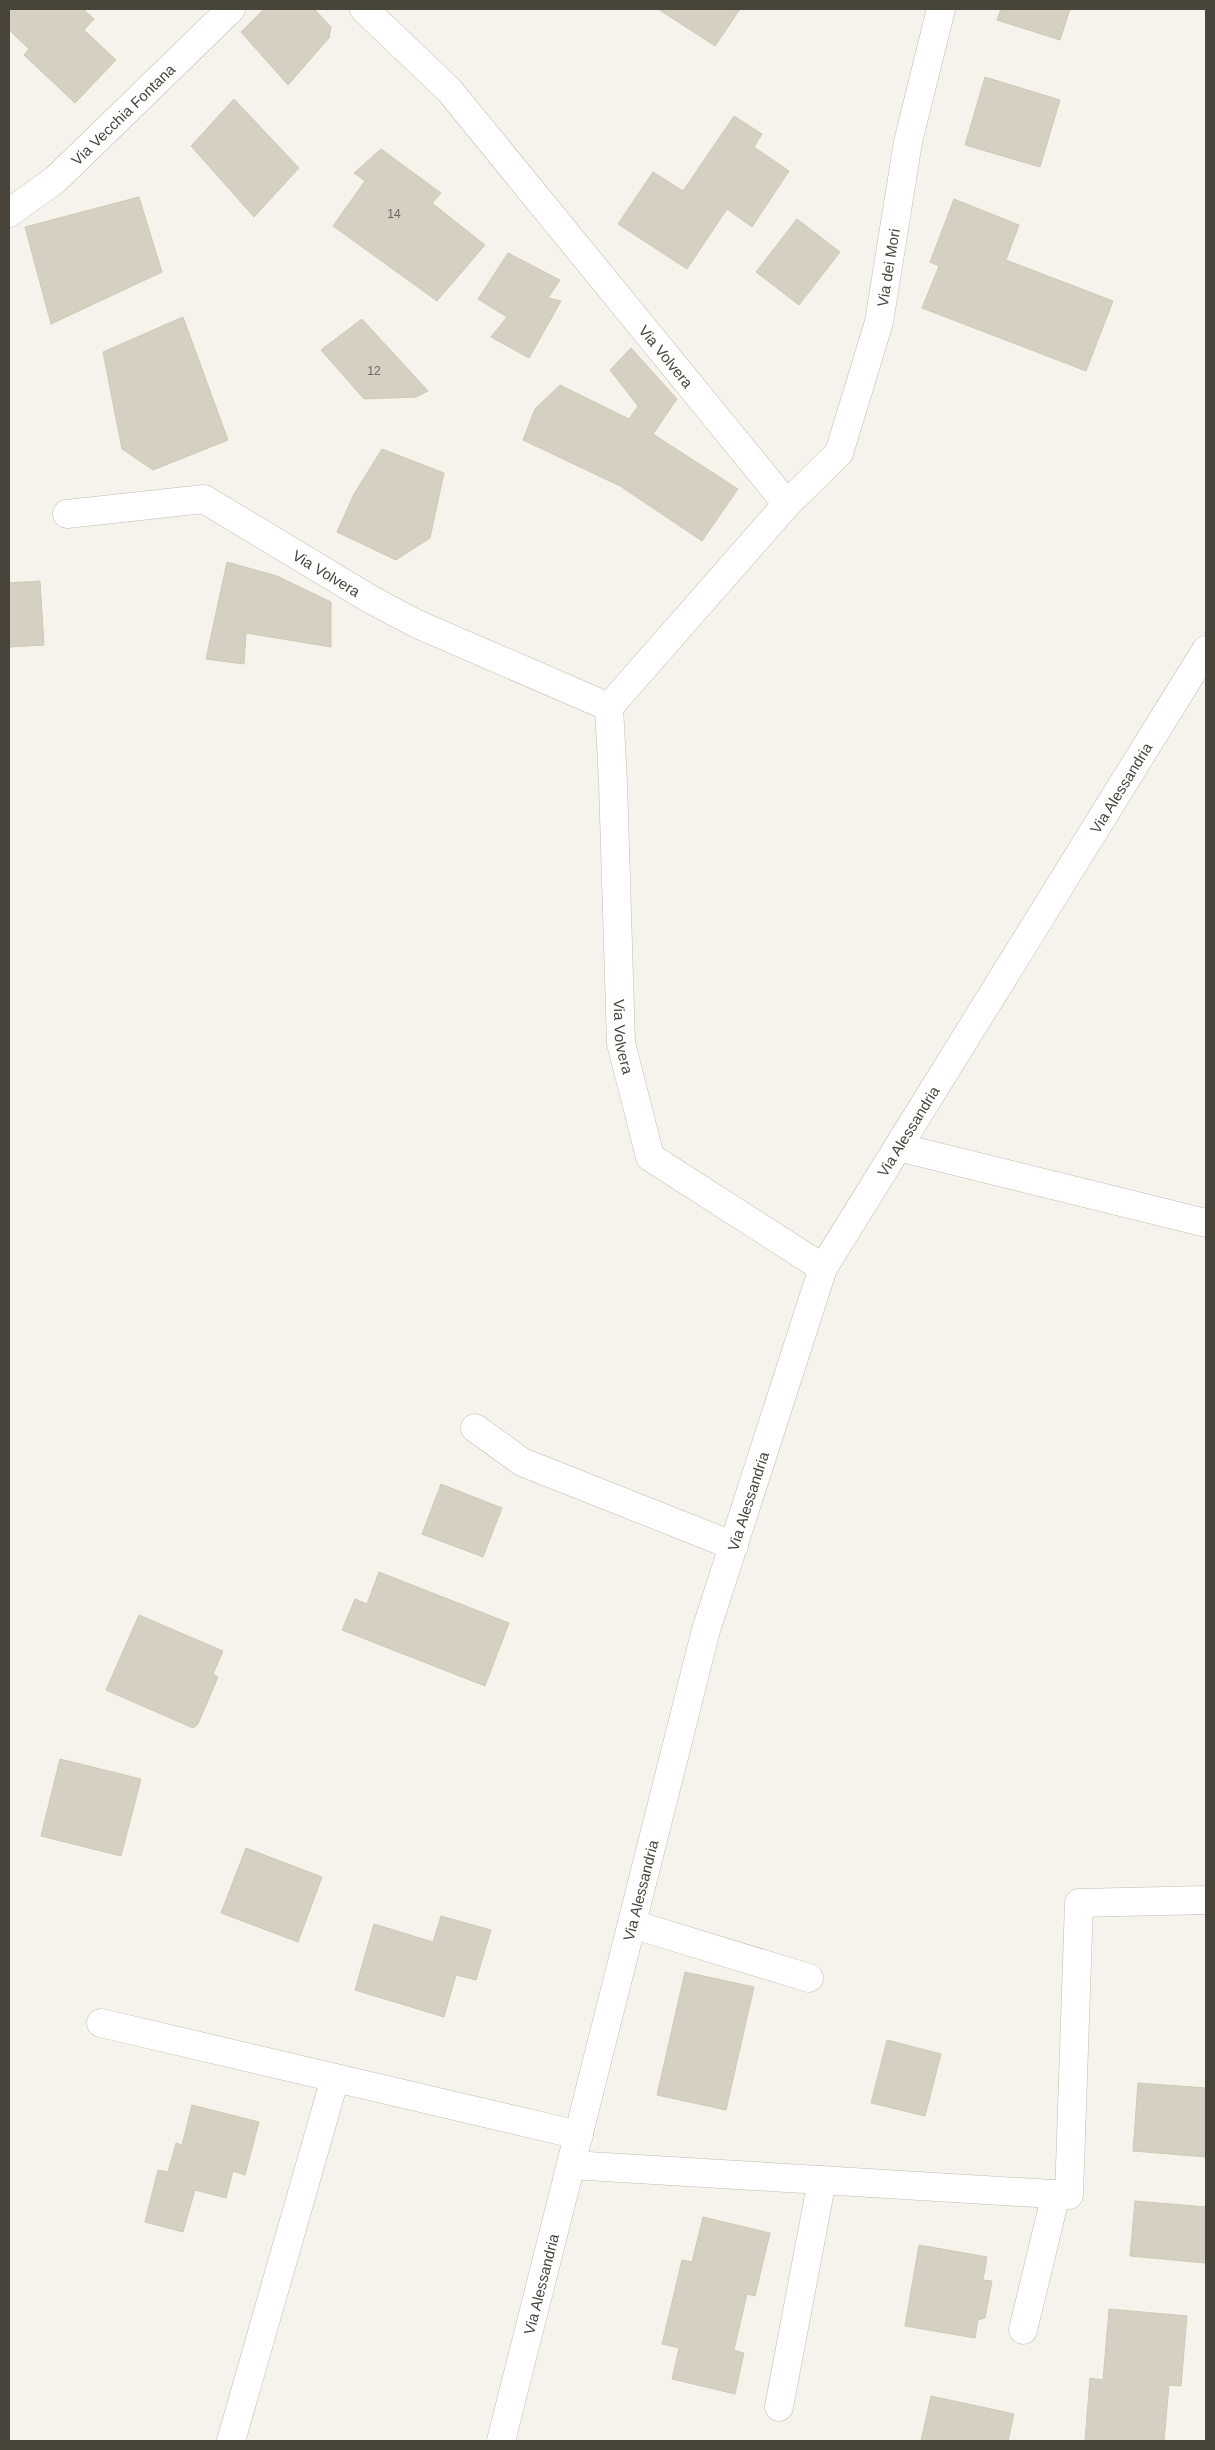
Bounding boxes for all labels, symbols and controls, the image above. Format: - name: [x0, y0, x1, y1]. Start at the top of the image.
- street label: Via Vecchia Fontana: [68, 60, 178, 168]
- house number: 14: [387, 207, 401, 221]
- street label: Via dei Mori: [873, 227, 902, 308]
- street label: Via Volvera: [636, 321, 697, 391]
- house number: 12: [367, 364, 381, 378]
- street label: Via Volvera: [290, 546, 364, 600]
- street label: Via Alessandria: [1086, 739, 1155, 836]
- street label: Via Volvera: [611, 999, 637, 1076]
- street label: Via Alessandria: [873, 1082, 943, 1179]
- street label: Via Alessandria: [724, 1449, 772, 1553]
- street label: Via Alessandria: [619, 1838, 661, 1942]
- street label: Via Alessandria: [520, 2231, 562, 2336]

